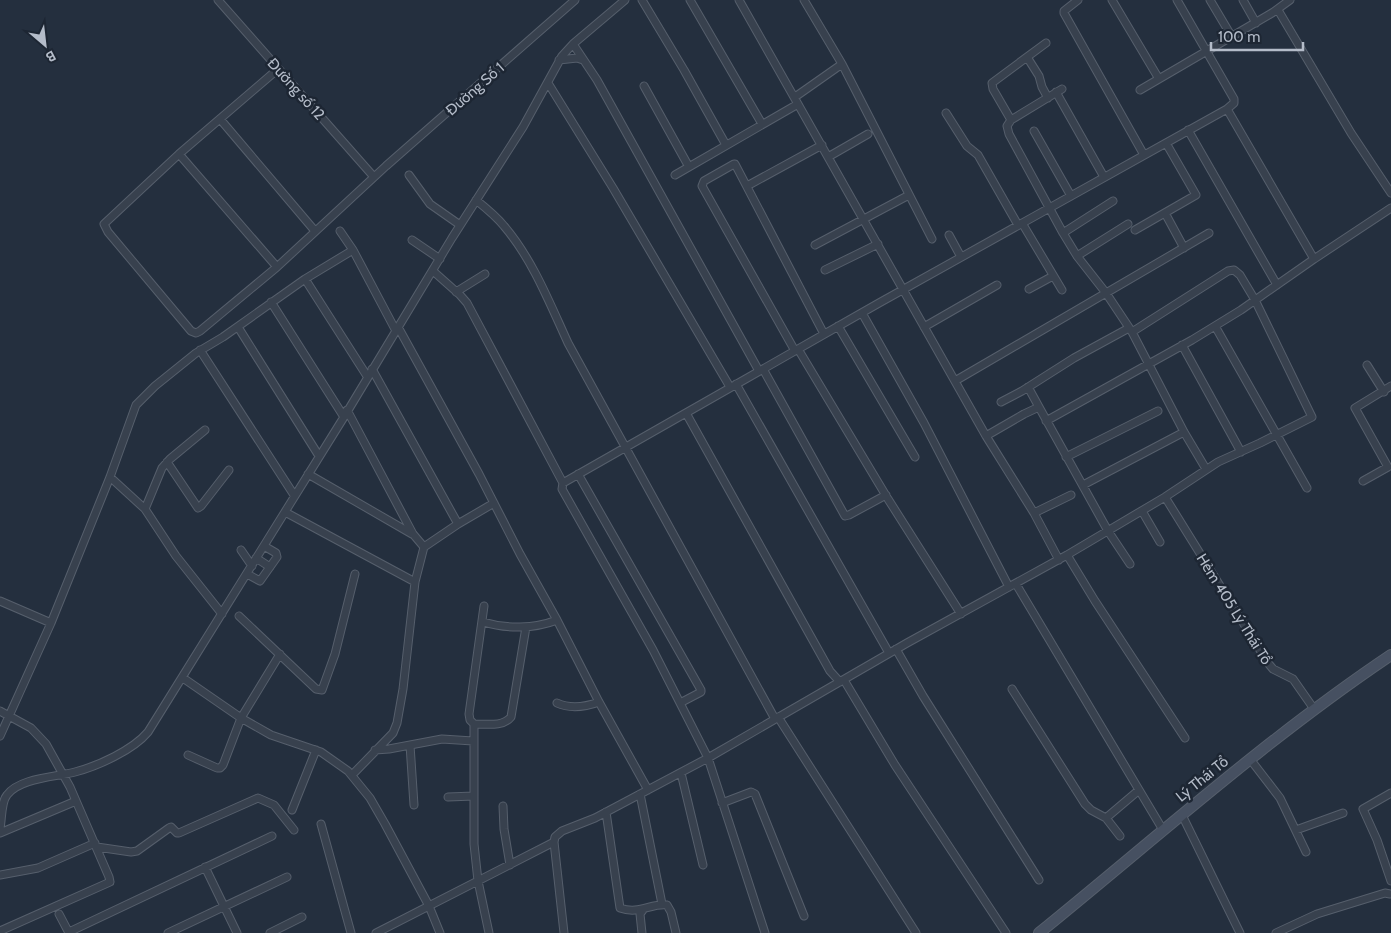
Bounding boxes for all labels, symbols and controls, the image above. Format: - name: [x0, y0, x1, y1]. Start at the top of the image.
- north arrow: [20, 20, 70, 70]
- scale bar: [1211, 20, 1304, 52]
- text: 100 m: [1218, 28, 1260, 46]
- text: B: [43, 46, 59, 67]
- street label: Đường số 12: [264, 54, 328, 124]
- street label: Đường Số 1: [442, 59, 508, 119]
- street label: Hẻm 405 Lý Thái Tổ: [1193, 550, 1275, 668]
- street label: Lý Thái Tổ: [1172, 752, 1232, 806]

